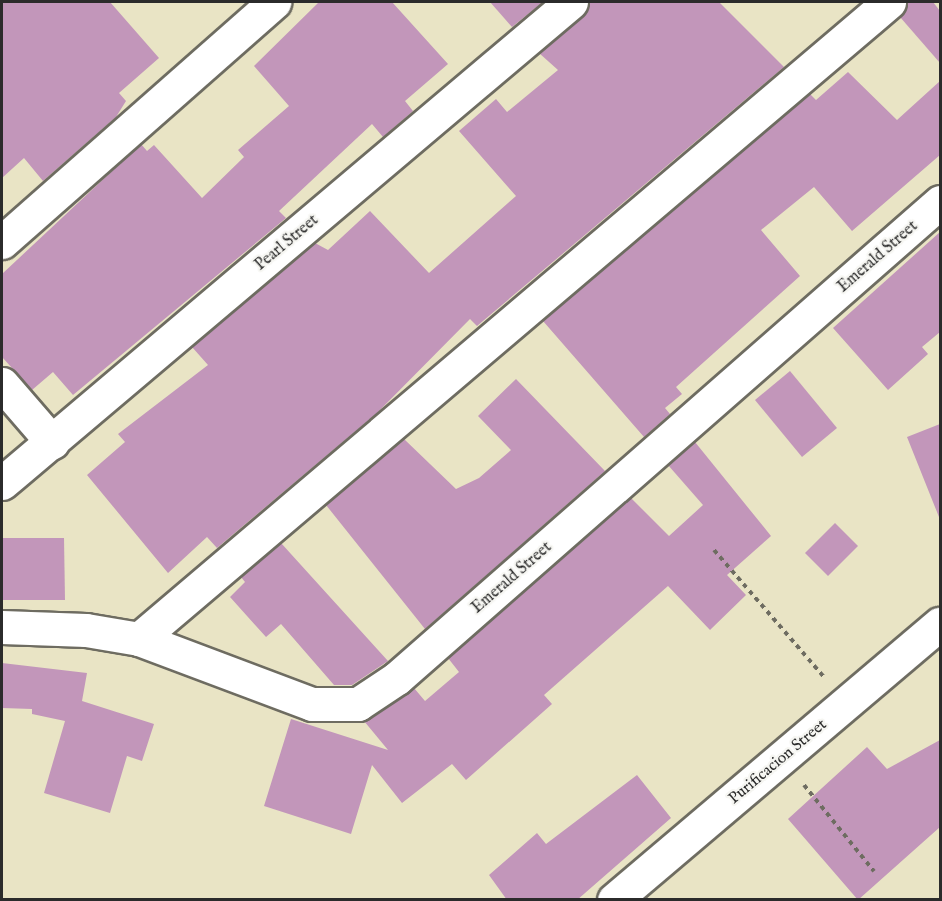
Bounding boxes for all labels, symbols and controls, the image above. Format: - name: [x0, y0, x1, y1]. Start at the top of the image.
- street label: Pearl Street: [251, 211, 323, 275]
- street label: Emerald Street: [834, 217, 922, 297]
- street label: Emerald Street: [468, 538, 556, 618]
- street label: Purificacion Street: [725, 715, 831, 809]

